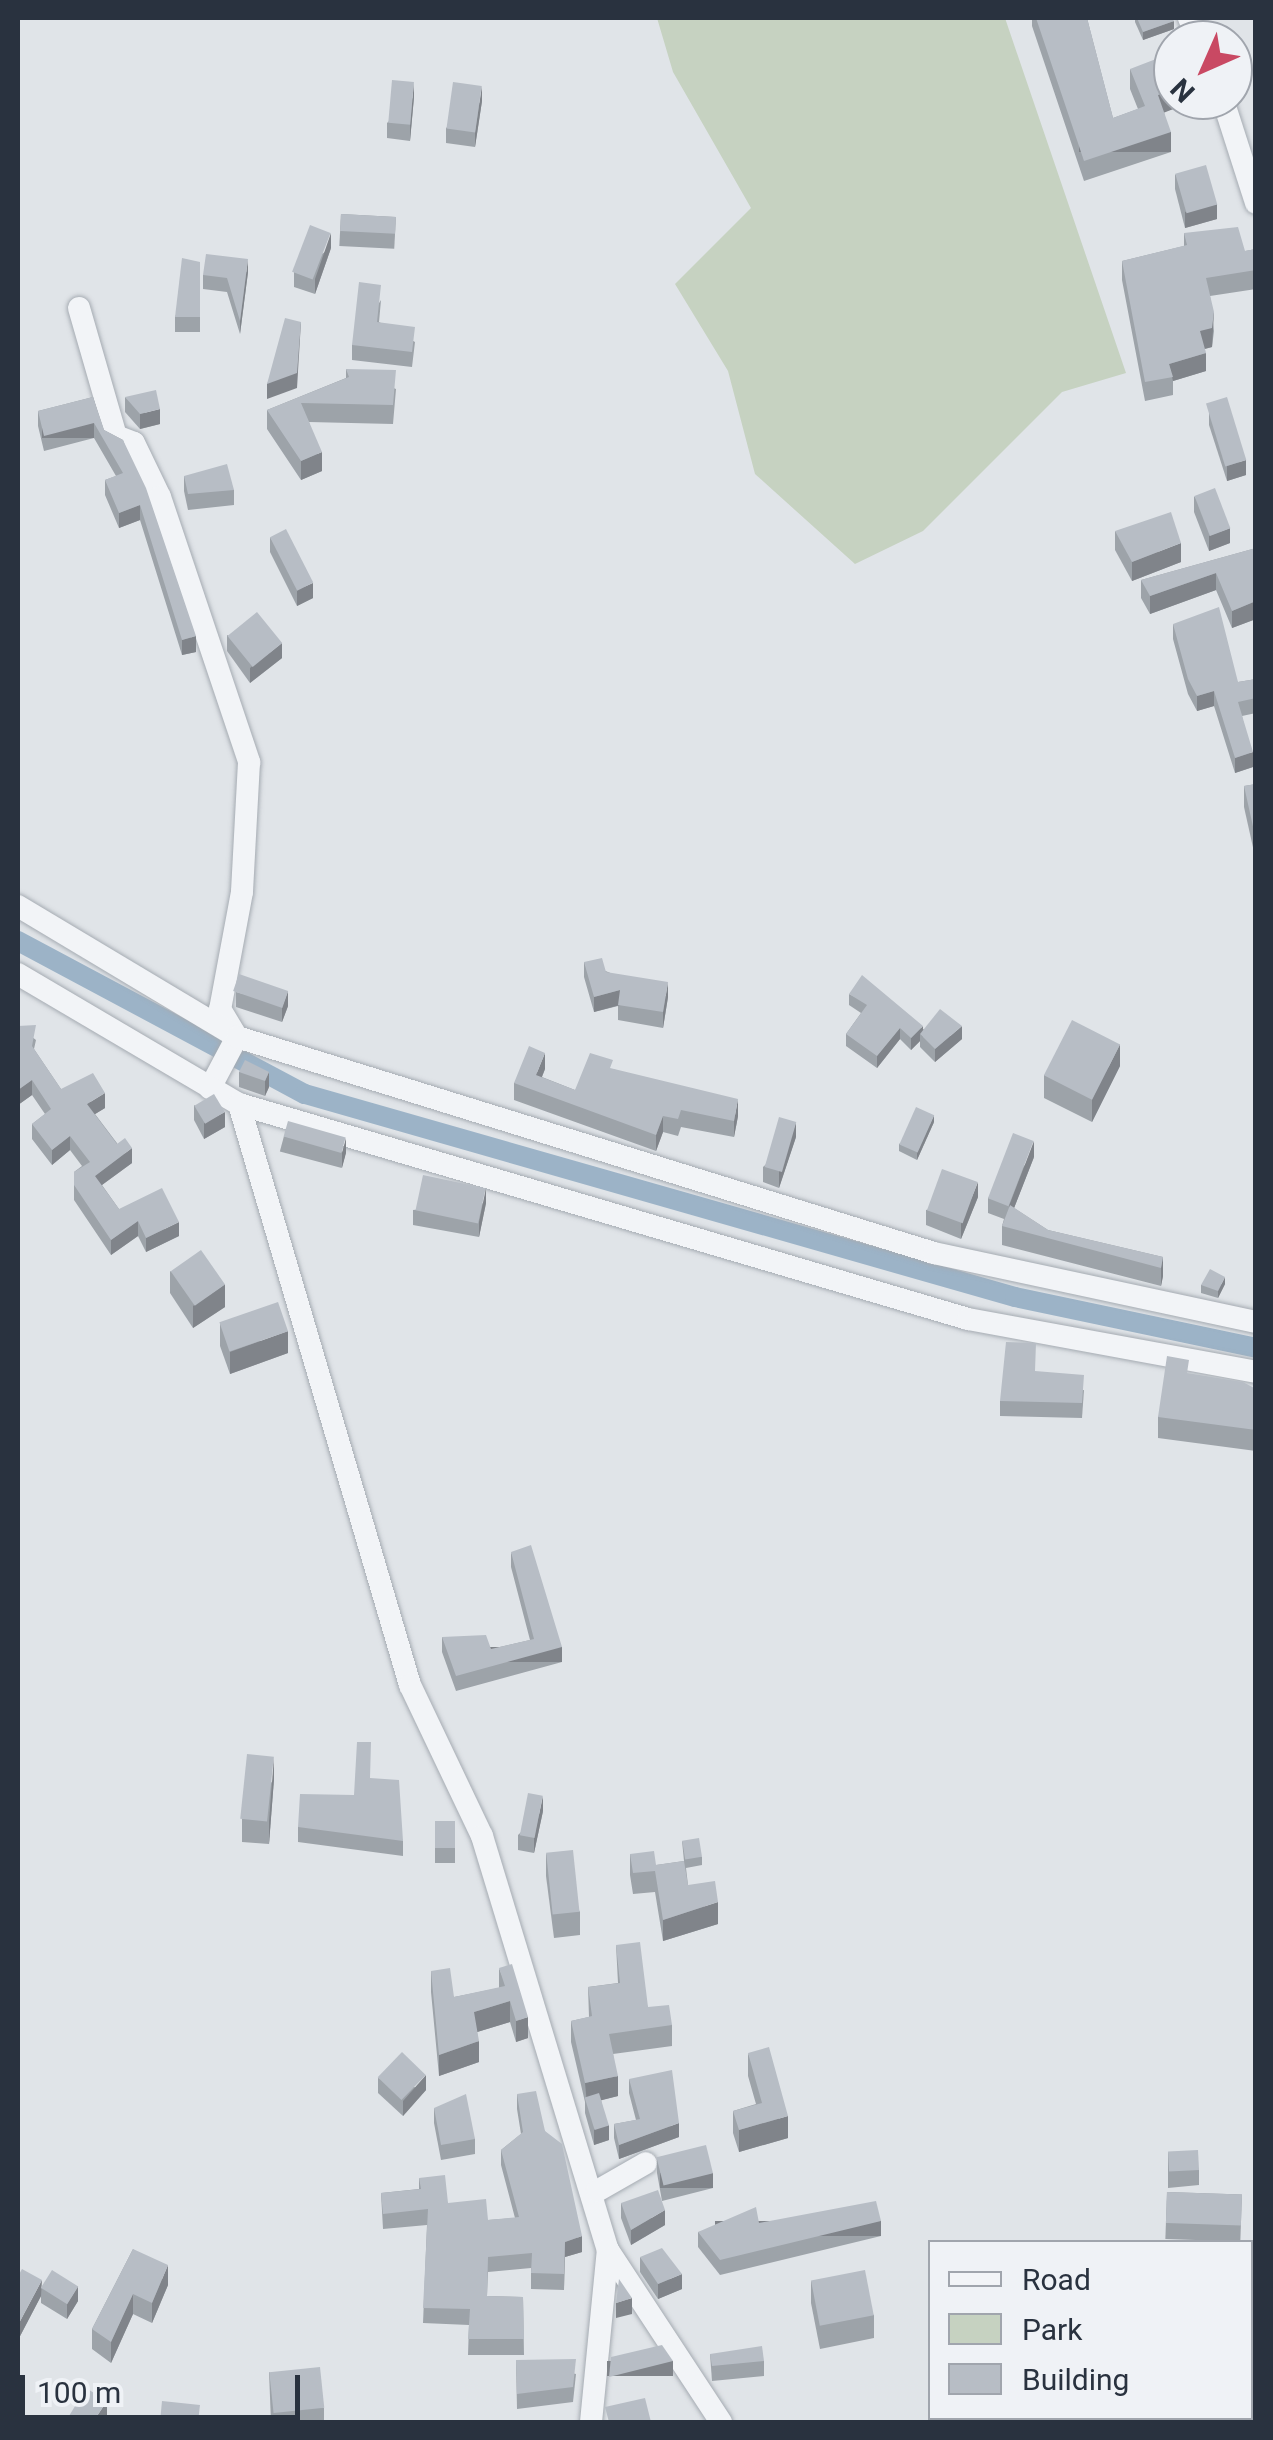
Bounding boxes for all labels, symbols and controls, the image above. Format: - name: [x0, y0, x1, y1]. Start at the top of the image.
- north arrow: [1153, 20, 1253, 120]
- text: N: [1164, 72, 1202, 109]
- legend: [928, 2240, 1253, 2420]
- text: Road: [1022, 2262, 1091, 2297]
- text: Park: [1022, 2312, 1082, 2347]
- scale bar: [25, 2355, 305, 2417]
- text: Building: [1022, 2362, 1129, 2397]
- text: 100 m: [37, 2375, 121, 2410]

